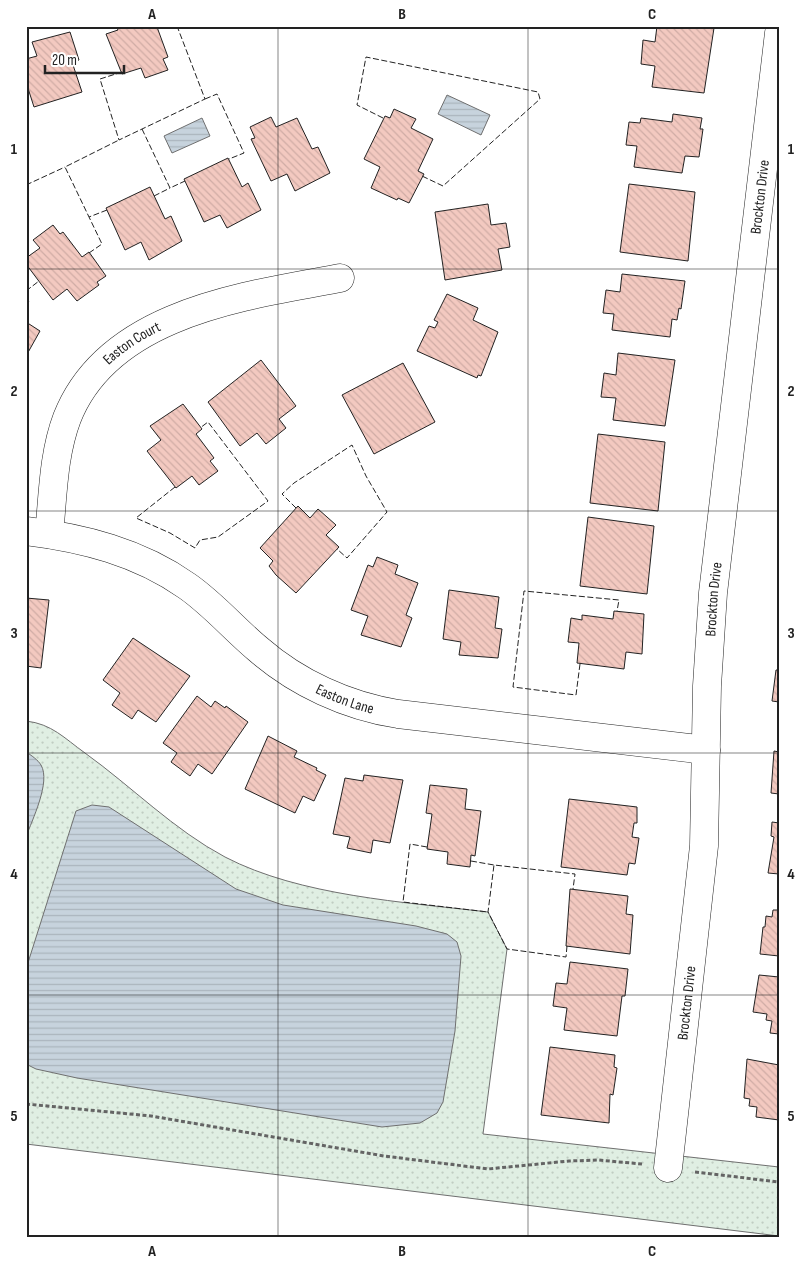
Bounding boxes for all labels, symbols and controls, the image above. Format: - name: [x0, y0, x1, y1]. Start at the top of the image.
- text: A: [147, 5, 156, 24]
- text: B: [398, 5, 406, 24]
- text: C: [648, 5, 656, 24]
- scale bar: [45, 42, 124, 74]
- text: 20 m: [52, 51, 77, 70]
- text: 1: [11, 140, 18, 159]
- text: 1: [788, 140, 795, 159]
- street label: Brockton Drive: [746, 159, 773, 235]
- street label: Easton Court: [99, 317, 164, 369]
- text: 2: [10, 382, 18, 401]
- text: 2: [787, 382, 795, 401]
- street label: Brockton Drive: [701, 561, 726, 637]
- text: 3: [10, 624, 18, 643]
- text: 3: [787, 624, 795, 643]
- street label: Easton Lane: [313, 680, 376, 718]
- text: 4: [10, 865, 18, 884]
- text: 4: [787, 865, 795, 884]
- street label: Brockton Drive: [673, 965, 700, 1041]
- text: 5: [10, 1107, 18, 1126]
- text: 5: [787, 1107, 795, 1126]
- text: A: [147, 1242, 156, 1261]
- text: B: [398, 1242, 406, 1261]
- text: C: [648, 1242, 656, 1261]

